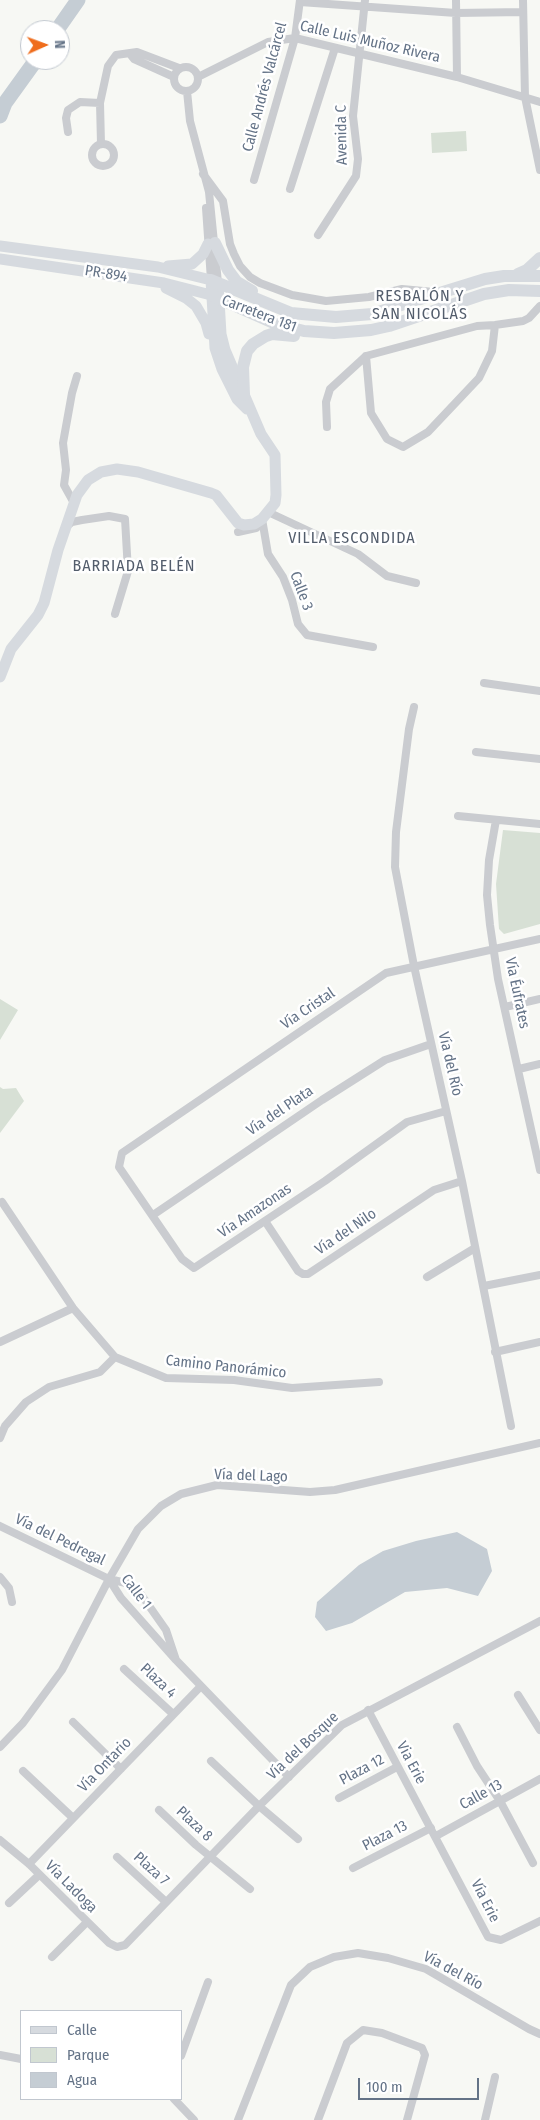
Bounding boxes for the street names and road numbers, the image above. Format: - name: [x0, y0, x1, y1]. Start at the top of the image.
- street label: Calle Luis Muñoz Rivera: [298, 17, 442, 67]
- street label: Calle Andrés Valcárcel: [239, 20, 291, 154]
- street label: Avenida C: [332, 105, 352, 165]
- street label: PR-894: [83, 262, 129, 286]
- street label: Carretera 181: [219, 291, 299, 337]
- street label: Calle 3: [285, 569, 317, 613]
- street label: Vía Éufrates: [501, 956, 533, 1030]
- street label: Vía Cristal: [278, 984, 338, 1034]
- street label: Vía del Río: [434, 1030, 466, 1098]
- street label: Vía del Plata: [243, 1082, 317, 1140]
- street label: Vía Amazonas: [215, 1180, 295, 1242]
- street label: Vía del Nilo: [312, 1205, 380, 1259]
- street label: Camino Panorámico: [165, 1352, 287, 1382]
- street label: Vía del Lago: [214, 1466, 288, 1486]
- street label: Vía del Pedregal: [12, 1510, 108, 1570]
- street label: Calle 1: [117, 1571, 155, 1613]
- street label: Plaza 4: [136, 1660, 180, 1702]
- street label: Vía del Bosque: [264, 1708, 342, 1784]
- street label: Vía Ontario: [75, 1734, 135, 1796]
- street label: Via Erie: [392, 1739, 430, 1787]
- street label: Plaza 12: [337, 1751, 387, 1789]
- street label: Calle 13: [456, 1776, 506, 1814]
- street label: Plaza 8: [172, 1803, 216, 1845]
- street label: Plaza 13: [359, 1817, 411, 1855]
- street label: Plaza 7: [130, 1848, 172, 1890]
- street label: Vía Ladoga: [41, 1857, 101, 1917]
- street label: Vía Erie: [467, 1877, 503, 1925]
- street label: Vía del Río: [420, 1948, 486, 1994]

